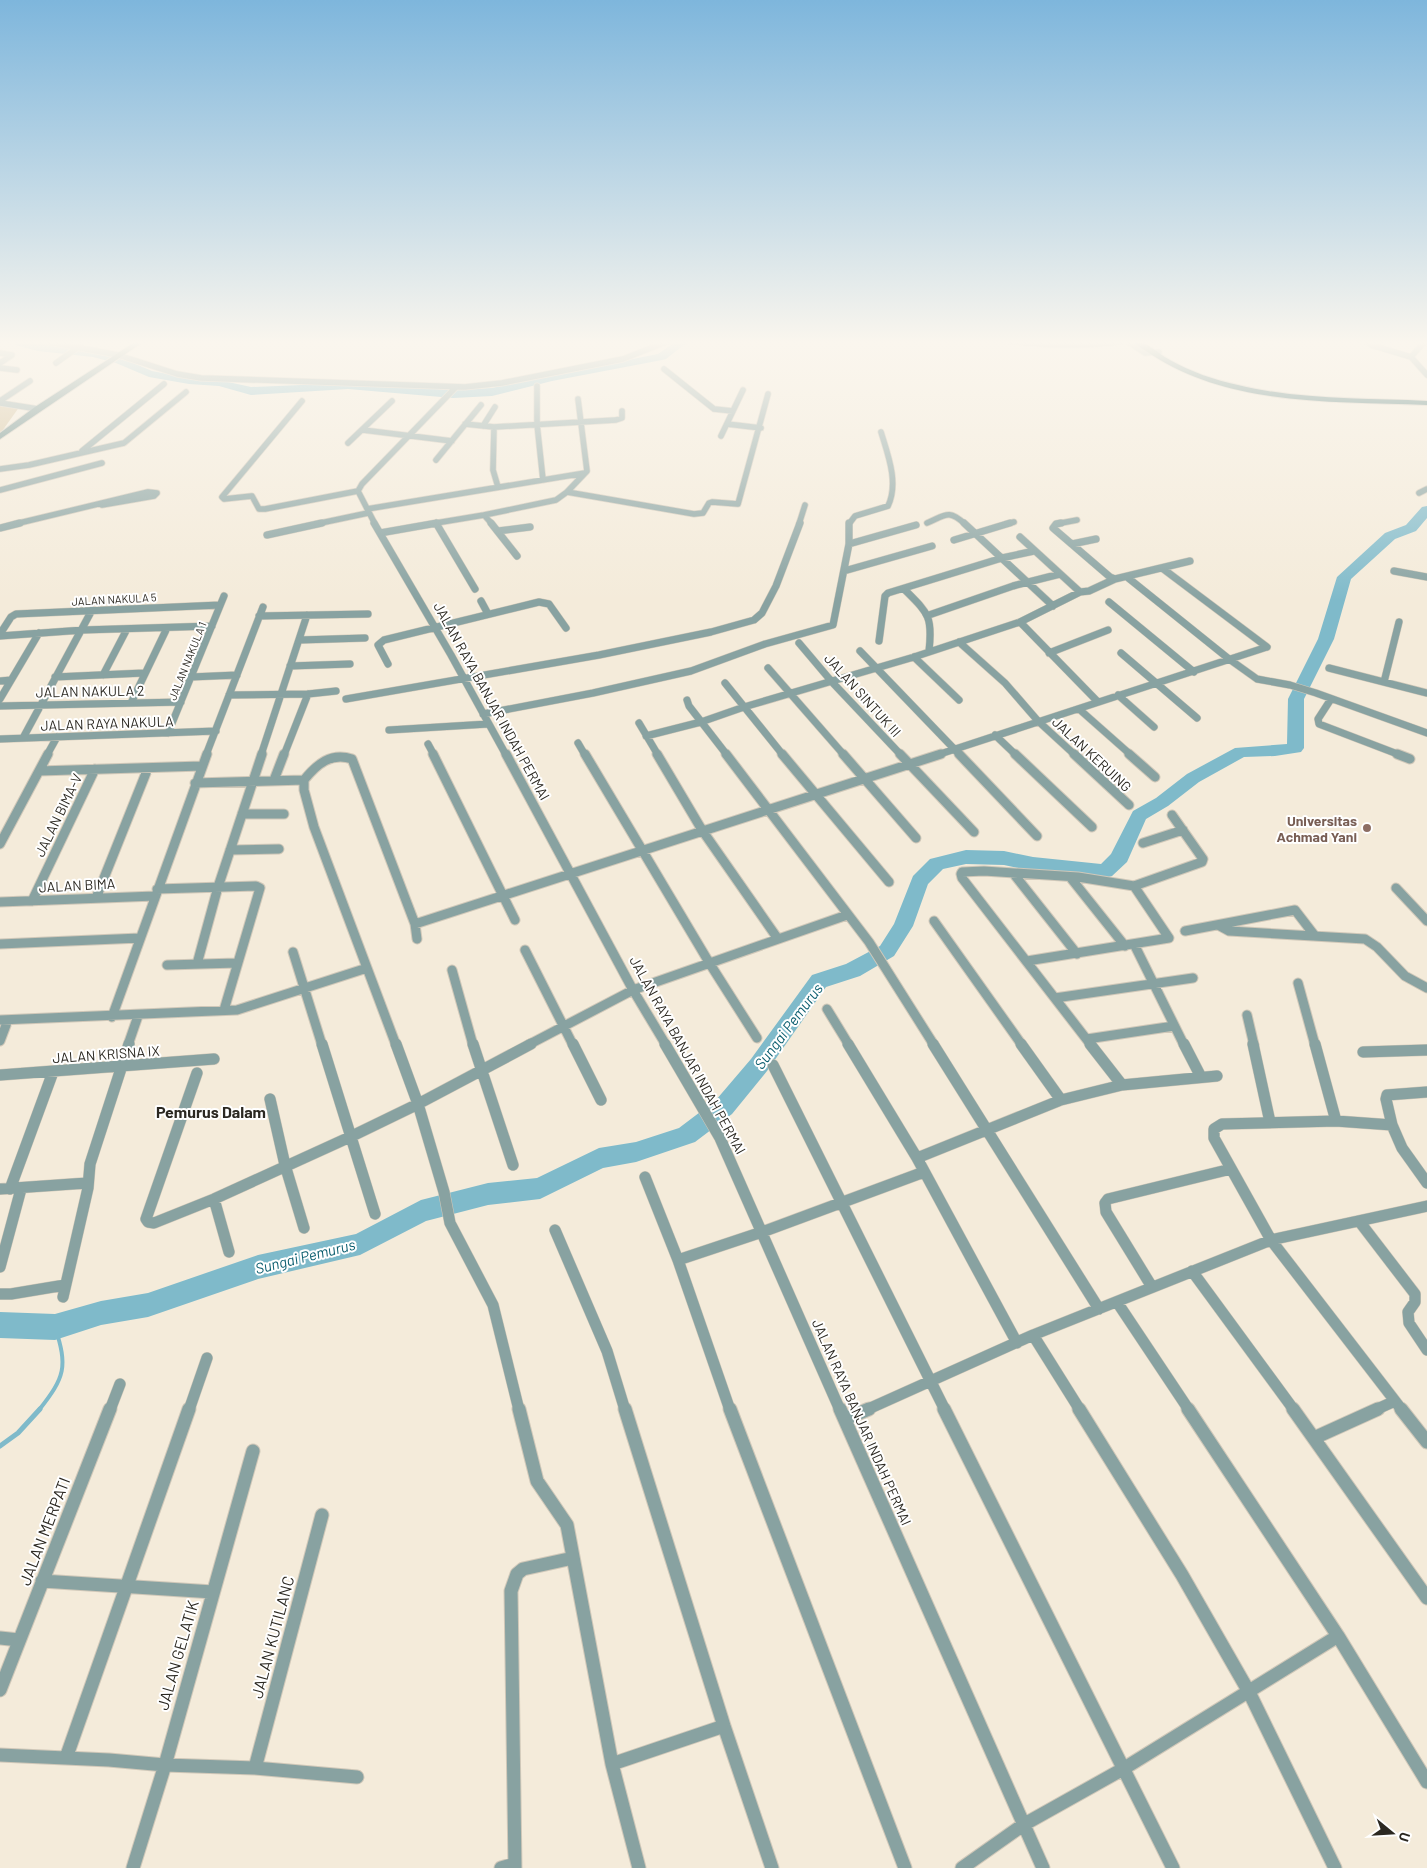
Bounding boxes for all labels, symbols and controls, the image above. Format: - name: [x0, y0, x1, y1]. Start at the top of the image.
- street label: JALAN NAKULA 5: [71, 590, 157, 608]
- street label: JALAN RAYA BANJAR INDAH PERMAI: [430, 599, 554, 803]
- street label: JALAN NAKULA 1: [165, 620, 209, 702]
- street label: JALAN SINTUK III: [821, 650, 905, 740]
- street label: JALAN NAKULA 2: [36, 682, 144, 700]
- street label: JALAN RAYA NAKULA: [40, 712, 174, 734]
- street label: JALAN KERUING: [1049, 713, 1135, 795]
- street label: JALAN BIMA-V: [31, 771, 85, 859]
- place label: Universitas Achmad Yani: [1277, 812, 1357, 845]
- marker: Universitas Achmad Yani: [1361, 822, 1373, 834]
- street label: JALAN BIMA: [38, 874, 116, 895]
- street label: JALAN RAYA BANJAR INDAH PERMAI: [626, 953, 750, 1157]
- water label: Sungai Pemurus: [750, 980, 826, 1072]
- street label: JALAN KRISNA IX: [52, 1042, 160, 1066]
- district label: Pemurus Dalam: [156, 1102, 266, 1121]
- water label: Sungai Pemurus: [253, 1235, 357, 1277]
- street label: JALAN RAYA BANJAR INDAH PERMAI: [809, 1316, 915, 1528]
- street label: JALAN MERPATI: [15, 1474, 73, 1588]
- street label: JALAN KUTILANC: [247, 1574, 297, 1700]
- street label: JALAN GELATIK: [152, 1598, 202, 1712]
- north arrow: [1367, 1808, 1417, 1858]
- text: U: [1395, 1830, 1414, 1844]

